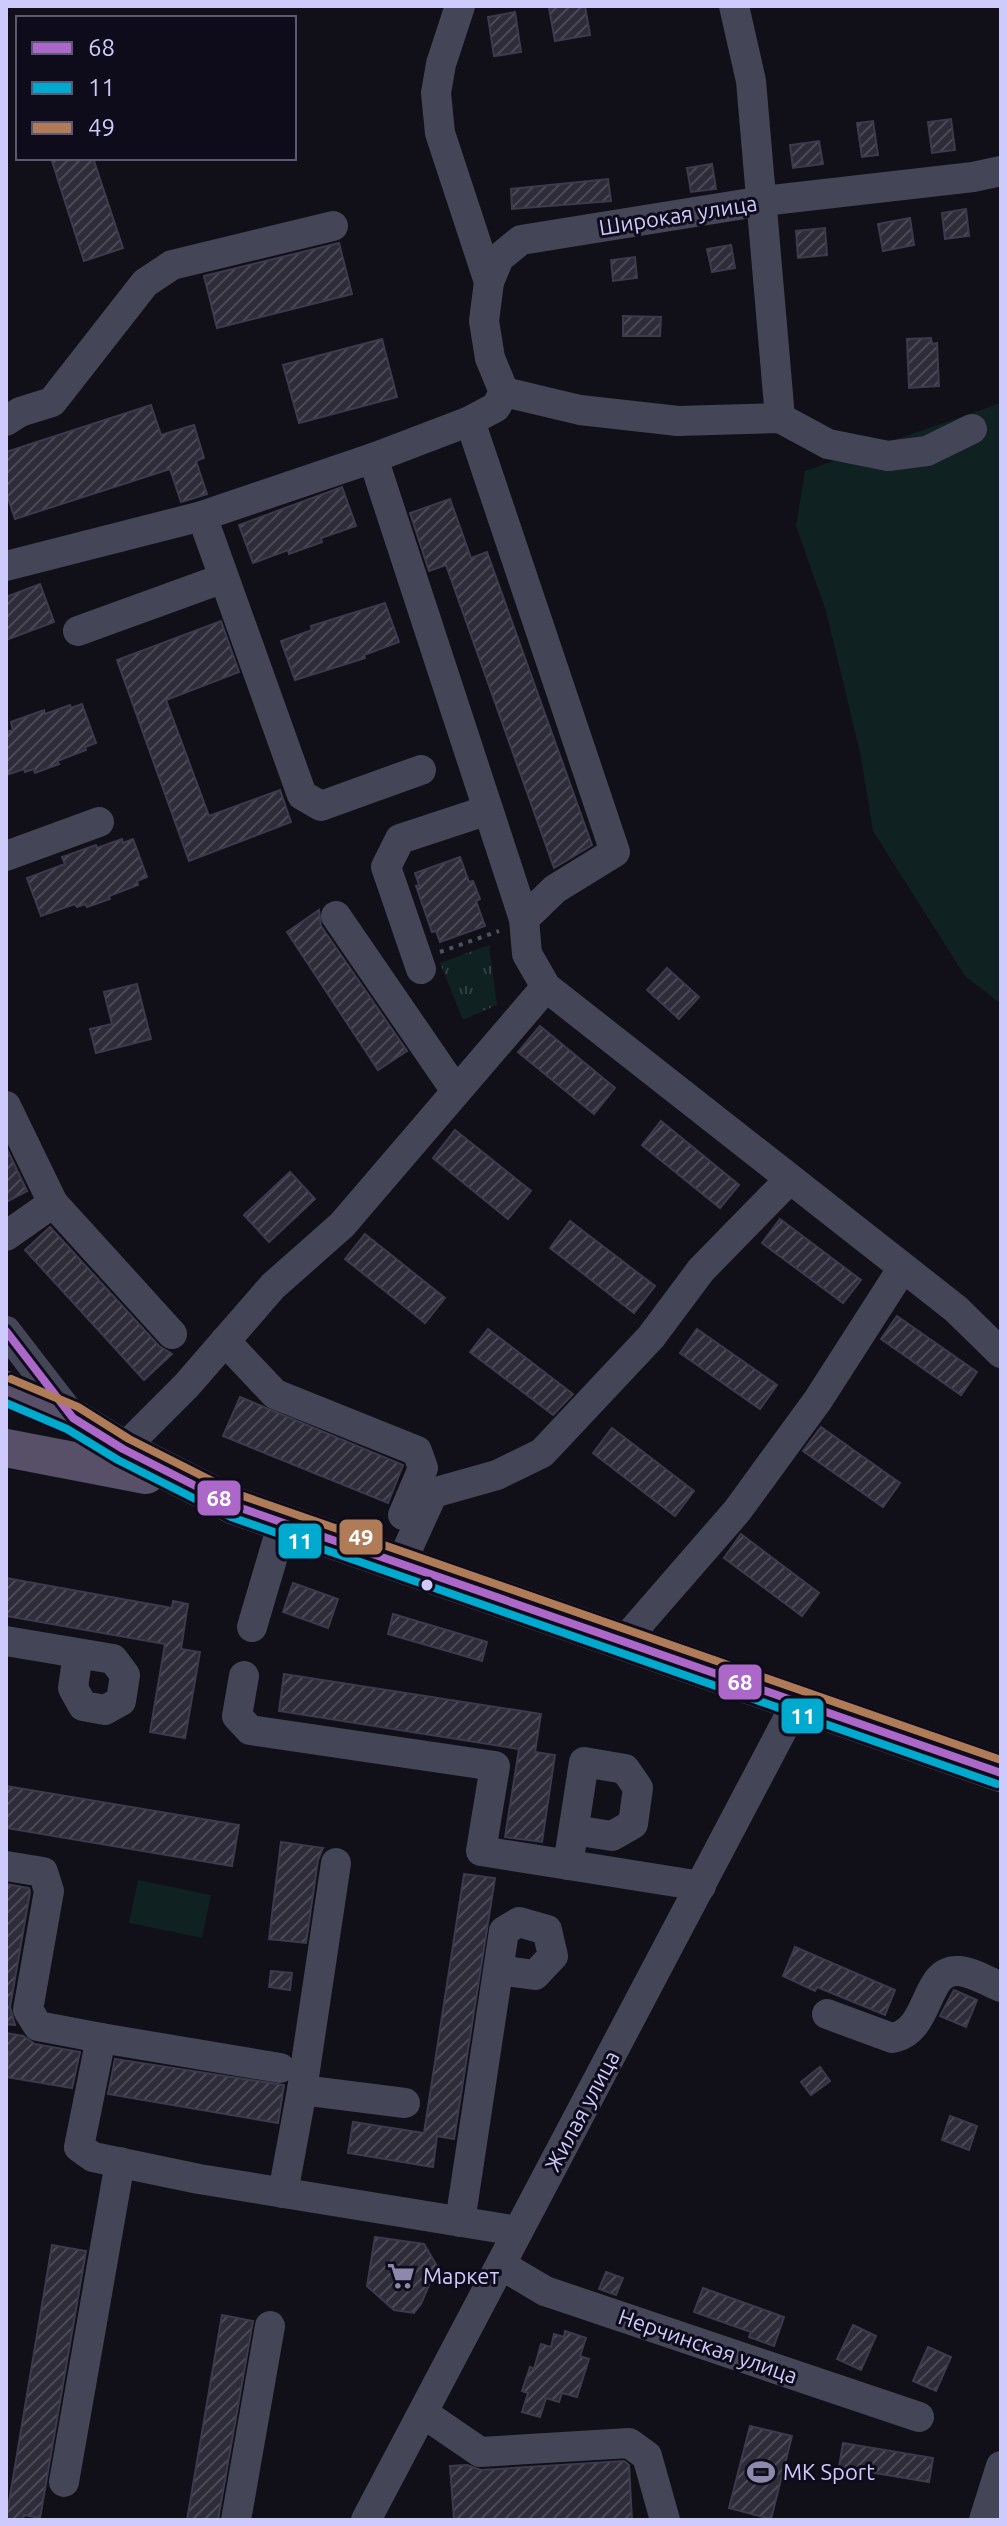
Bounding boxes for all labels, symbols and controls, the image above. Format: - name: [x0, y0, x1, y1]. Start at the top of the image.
- legend: [16, 16, 296, 160]
- text: 68: [88, 34, 115, 61]
- text: 11: [88, 74, 115, 101]
- text: 49: [88, 114, 115, 141]
- street label: Широкая улица: [597, 190, 759, 239]
- line badge: 68: [196, 1479, 242, 1517]
- text: 68: [207, 1485, 231, 1510]
- line badge: 49: [338, 1518, 384, 1556]
- line badge: 11: [277, 1522, 323, 1560]
- text: 49: [349, 1524, 373, 1549]
- text: 11: [288, 1528, 312, 1553]
- unlabelled marker: [419, 1577, 435, 1593]
- line badge: 68: [717, 1663, 763, 1701]
- text: 68: [728, 1669, 752, 1694]
- line badge: 11: [780, 1697, 825, 1735]
- text: 11: [791, 1703, 815, 1728]
- street label: Жилая улица: [539, 2046, 624, 2175]
- supermarket icon: Маркет: [386, 2261, 416, 2291]
- place label: Маркет: [423, 2263, 499, 2288]
- street label: Нерчинская улица: [615, 2303, 801, 2388]
- sports icon: MK Sport: [746, 2457, 776, 2487]
- place label: MK Sport: [783, 2459, 875, 2484]

